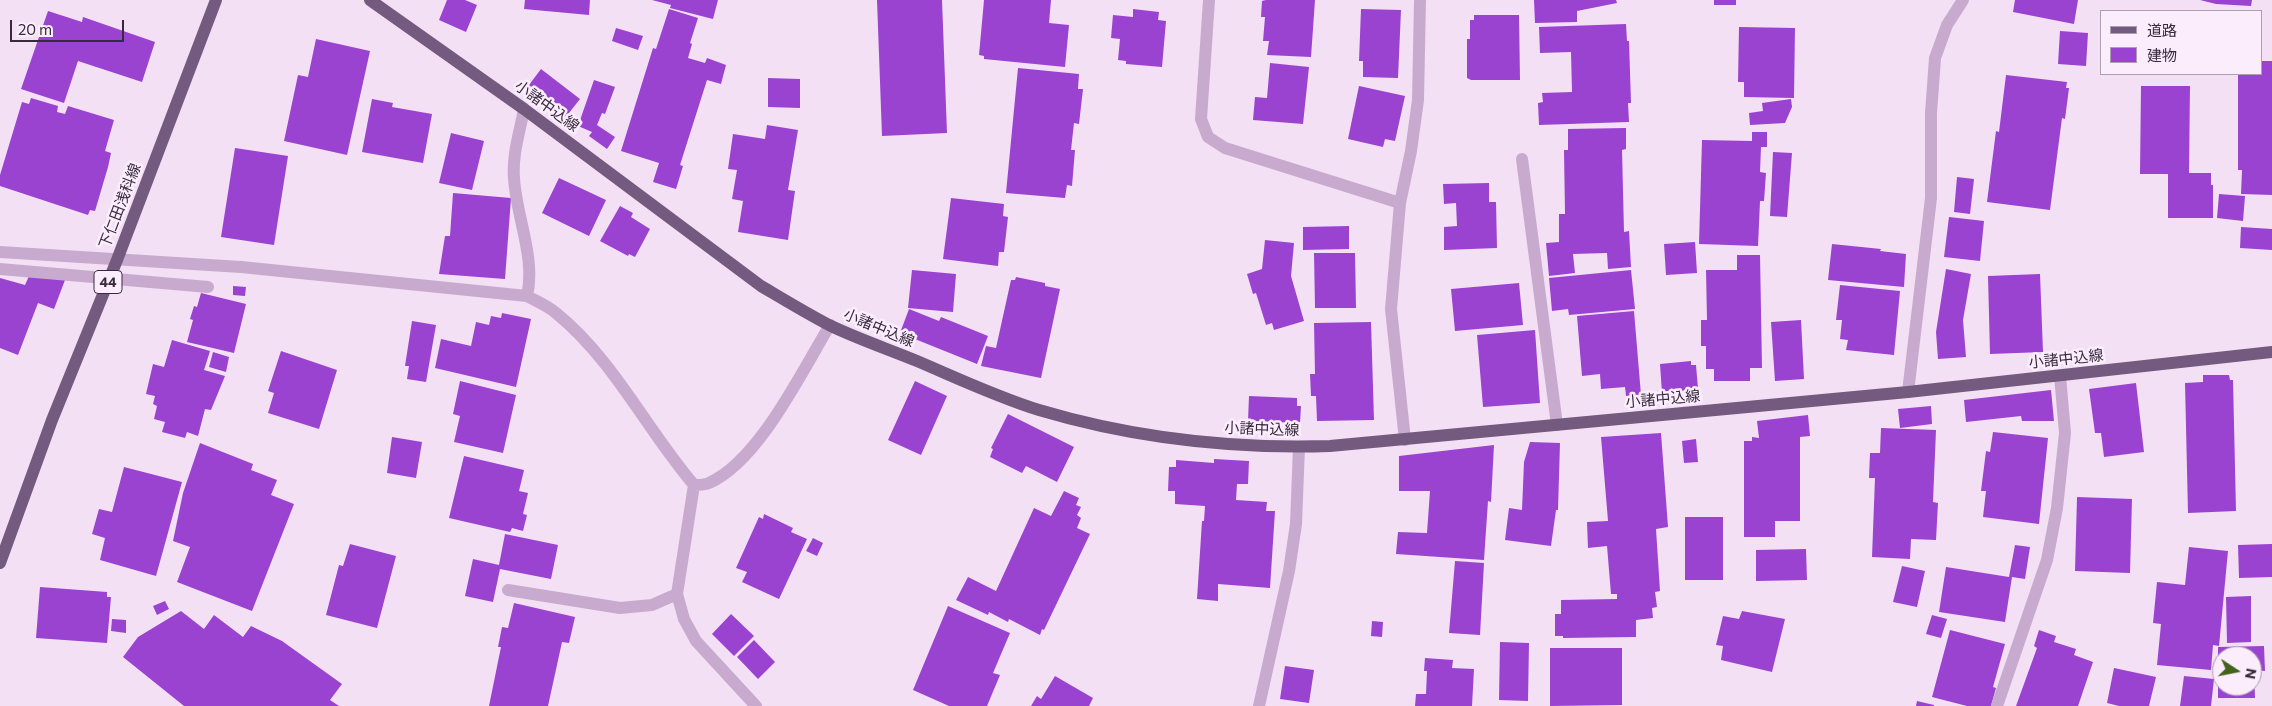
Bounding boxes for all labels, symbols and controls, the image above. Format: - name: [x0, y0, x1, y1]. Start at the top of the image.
- scale bar: [12, 10, 126, 42]
- legend: [2100, 10, 2262, 75]
- text: 20 m: [18, 20, 52, 38]
- text: 道路: [2147, 21, 2177, 39]
- text: 建物: [2147, 46, 2177, 64]
- street label: 小諸中込線: [511, 77, 583, 135]
- street label: 下仁田浅科線: [95, 161, 145, 251]
- road number: 44: [94, 270, 122, 294]
- street label: 小諸中込線: [841, 305, 917, 351]
- street label: 小諸中込線: [2028, 346, 2104, 372]
- street label: 小諸中込線: [1625, 387, 1701, 411]
- street label: 小諸中込線: [1224, 419, 1300, 439]
- north arrow: [2212, 646, 2262, 696]
- text: N: [2242, 667, 2261, 681]

